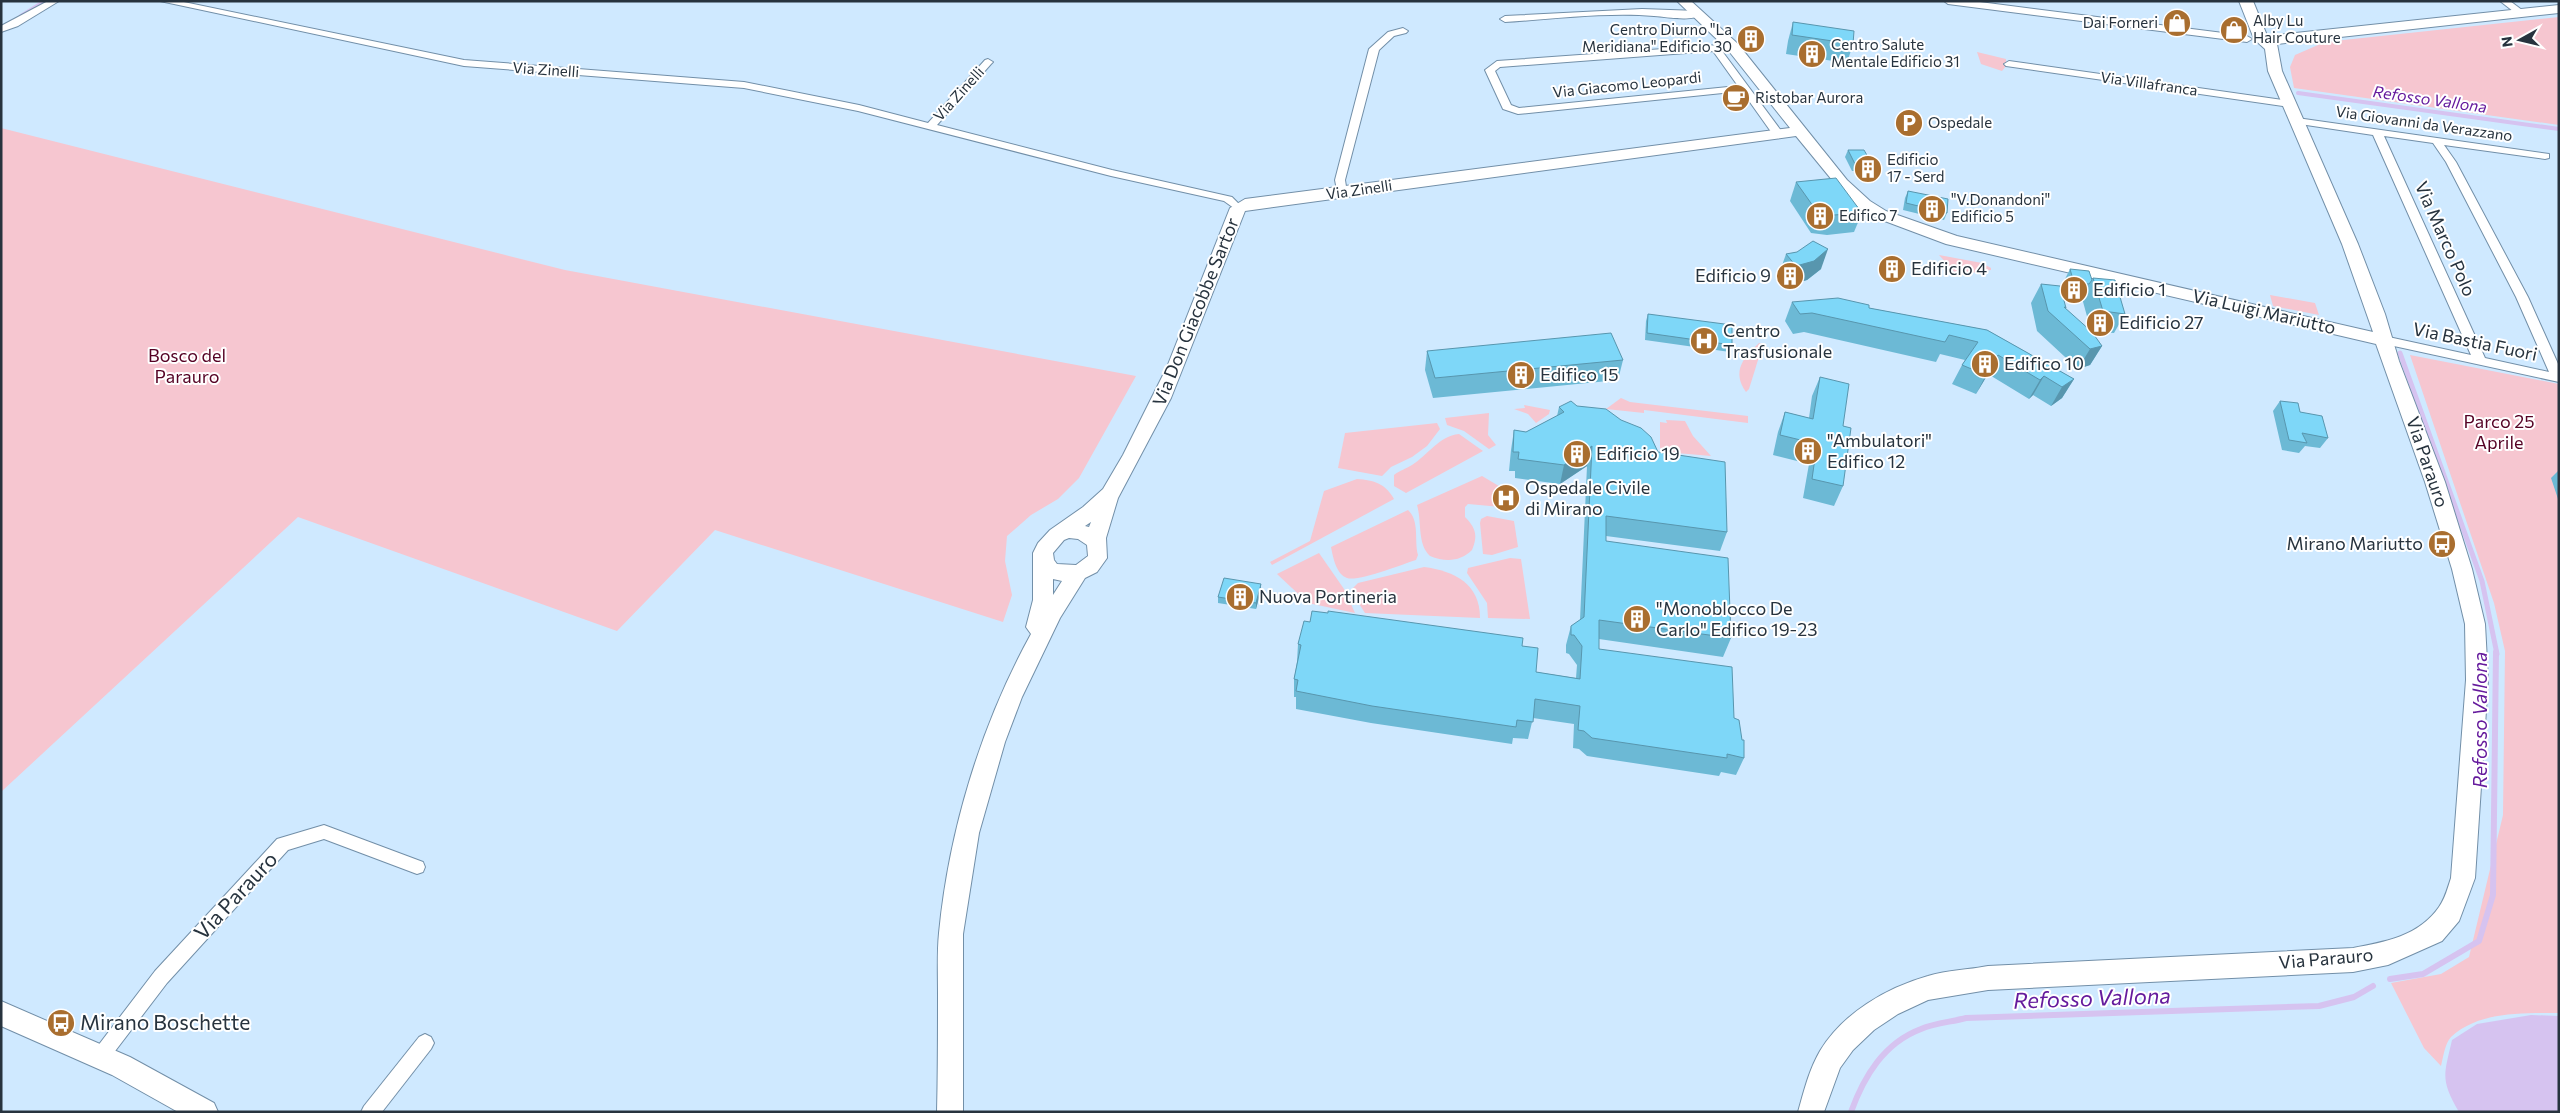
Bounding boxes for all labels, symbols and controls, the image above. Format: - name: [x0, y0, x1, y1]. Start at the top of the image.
- shop icon: Dai Forneri: [2162, 8, 2192, 38]
- place label: Alby Lu Hair Couture: [2253, 11, 2341, 46]
- place label: Dai Forneri: [2083, 13, 2158, 31]
- shop icon: Alby Lu Hair Couture: [2219, 15, 2249, 45]
- north arrow: [2495, 15, 2545, 65]
- place label: Centro Diurno "La Meridiana" Edificio 30: [1582, 20, 1732, 55]
- building icon: Centro Diurno "La Meridiana" Edificio 30: [1736, 24, 1766, 54]
- place label: Centro Salute Mentale Edificio 31: [1831, 35, 1960, 70]
- text: N: [2497, 35, 2516, 48]
- building icon: Centro Salute Mentale Edificio 31: [1797, 39, 1827, 69]
- street label: Via Zinelli: [512, 58, 580, 80]
- street label: Via Zinelli: [929, 62, 987, 124]
- street label: Via Giacomo Leopardi: [1552, 67, 1702, 101]
- street label: Via Villafranca: [2099, 67, 2199, 99]
- water label: Refosso Vallona: [2372, 81, 2488, 116]
- cafe icon: Ristobar Aurora: [1721, 83, 1751, 113]
- place label: Ristobar Aurora: [1755, 88, 1863, 106]
- street label: Via Giovanni da Verazzano: [2335, 102, 2514, 144]
- parking icon: Ospedale: [1894, 108, 1924, 138]
- place label: Ospedale: [1928, 113, 1992, 131]
- place label: Edificio 17 - Serd: [1887, 150, 1945, 185]
- building icon: Edificio 17 - Serd: [1853, 154, 1883, 184]
- street label: Via Zinelli: [1325, 175, 1393, 203]
- street label: Via Marco Polo: [2411, 178, 2481, 299]
- place label: "V.Donandoni" Edificio 5: [1951, 190, 2050, 225]
- building icon: "V.Donandoni" Edificio 5: [1917, 194, 1947, 224]
- building icon: Edifico 7: [1805, 201, 1835, 231]
- place label: Edifico 7: [1839, 206, 1897, 224]
- street label: Via Don Giacobbe Sartor: [1147, 214, 1243, 409]
- building icon: Edificio 4: [1877, 254, 1907, 284]
- place label: Edificio 4: [1911, 257, 1987, 279]
- building icon: Edificio 9: [1775, 261, 1805, 291]
- place label: Edificio 9: [1695, 264, 1771, 286]
- building icon: Edificio 1: [2059, 275, 2089, 305]
- place label: Edificio 1: [2093, 278, 2166, 300]
- street label: Via Luigi Mariutto: [2190, 284, 2338, 338]
- building icon: Edificio 27: [2085, 308, 2115, 338]
- place label: Edificio 27: [2119, 311, 2204, 333]
- street label: Via Bastia Fuori: [2411, 317, 2539, 365]
- place label: Centro Trasfusionale: [1723, 319, 1832, 362]
- hospital icon: Centro Trasfusionale: [1689, 326, 1719, 356]
- park label: Bosco del Parauro: [148, 344, 226, 387]
- building icon: Edifico 10: [1970, 349, 2000, 379]
- place label: Edifico 10: [2004, 352, 2084, 374]
- building icon: Edifico 15: [1506, 360, 1536, 390]
- place label: Edifico 15: [1540, 363, 1619, 385]
- park label: Parco 25 Aprile: [2463, 410, 2535, 453]
- street label: Via Parauro: [2402, 413, 2454, 510]
- place label: "Ambulatori" Edifico 12: [1827, 429, 1932, 472]
- building icon: "Ambulatori" Edifico 12: [1793, 436, 1823, 466]
- building icon: Edificio 19: [1562, 439, 1592, 469]
- place label: Edificio 19: [1596, 442, 1680, 464]
- place label: Ospedale Civile di Mirano: [1525, 476, 1650, 519]
- hospital icon: Ospedale Civile di Mirano: [1491, 483, 1521, 513]
- bus stop icon: Mirano Mariutto: [2427, 529, 2457, 559]
- place label: Mirano Mariutto: [2286, 532, 2423, 554]
- building icon: Nuova Portineria: [1225, 582, 1255, 612]
- place label: Nuova Portineria: [1259, 585, 1397, 607]
- place label: "Monoblocco De Carlo" Edifico 19-23: [1656, 597, 1817, 640]
- building icon: "Monoblocco De Carlo" Edifico 19-23: [1622, 604, 1652, 634]
- water label: Refosso Vallona: [2468, 652, 2491, 788]
- street label: Via Parauro: [188, 846, 282, 944]
- street label: Via Parauro: [2278, 943, 2374, 973]
- water label: Refosso Vallona: [2013, 981, 2171, 1014]
- bus stop icon: Mirano Boschette: [46, 1008, 76, 1038]
- place label: Mirano Boschette: [80, 1009, 250, 1034]

